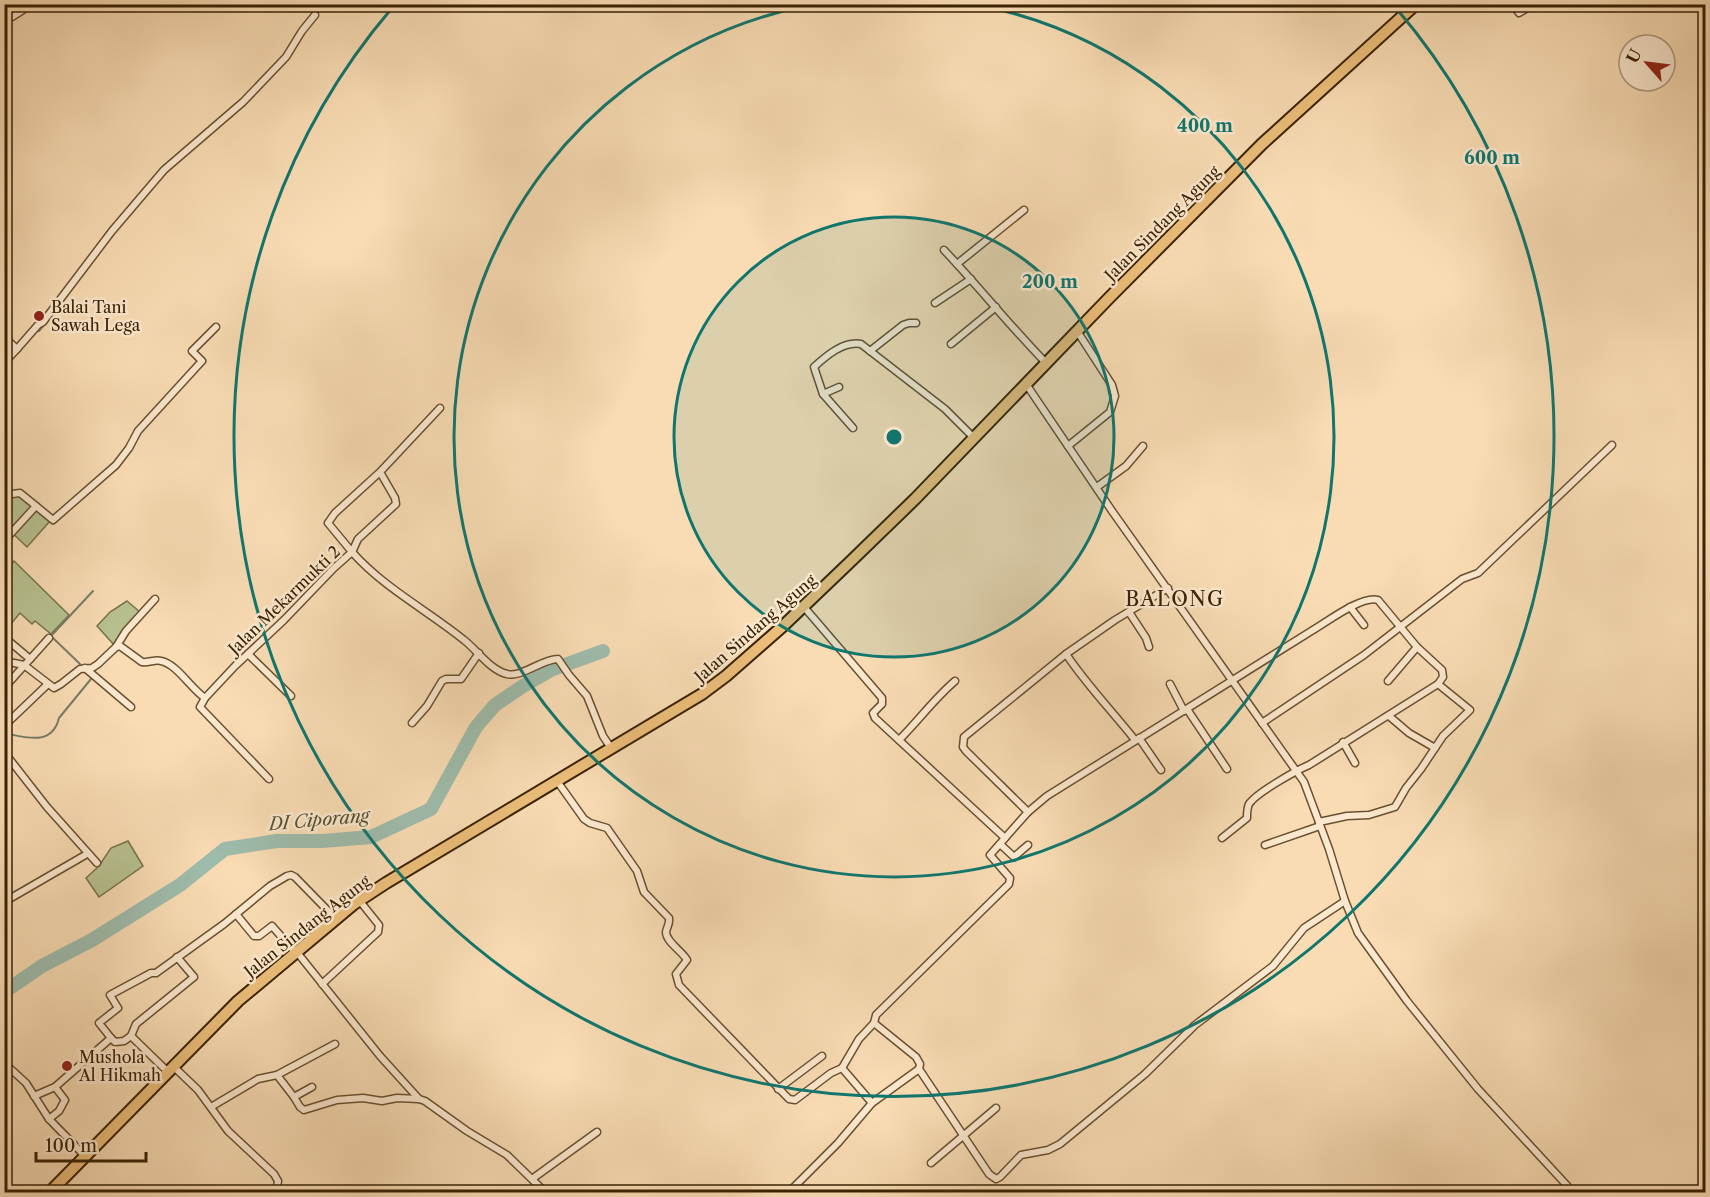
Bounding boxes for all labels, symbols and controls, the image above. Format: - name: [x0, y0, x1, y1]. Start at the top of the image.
- north arrow: [1617, 33, 1677, 93]
- text: U: [1622, 46, 1646, 66]
- text: 400 m: [1177, 115, 1233, 137]
- text: 600 m: [1464, 147, 1520, 169]
- street label: Jalan Sindang Agung: [1098, 161, 1224, 287]
- text: 200 m: [1022, 271, 1078, 293]
- place label: Balai Tani Sawah Lega: [51, 297, 141, 335]
- marker: Balai Tani Sawah Lega: [32, 309, 46, 323]
- centre of rings: [884, 427, 904, 447]
- street label: Jalan Mekarmukti 2: [222, 541, 344, 661]
- street label: Jalan Sindang Agung: [688, 569, 820, 688]
- district label: BALONG: [1125, 587, 1225, 611]
- water label: DI Ciporang: [266, 804, 372, 836]
- street label: Jalan Sindang Agung: [238, 870, 375, 983]
- place label: Mushola Al Hikmah: [78, 1047, 161, 1085]
- marker: Mushola Al Hikmah: [60, 1059, 74, 1073]
- scale bar: [36, 1125, 146, 1163]
- text: 100 m: [45, 1135, 97, 1157]

